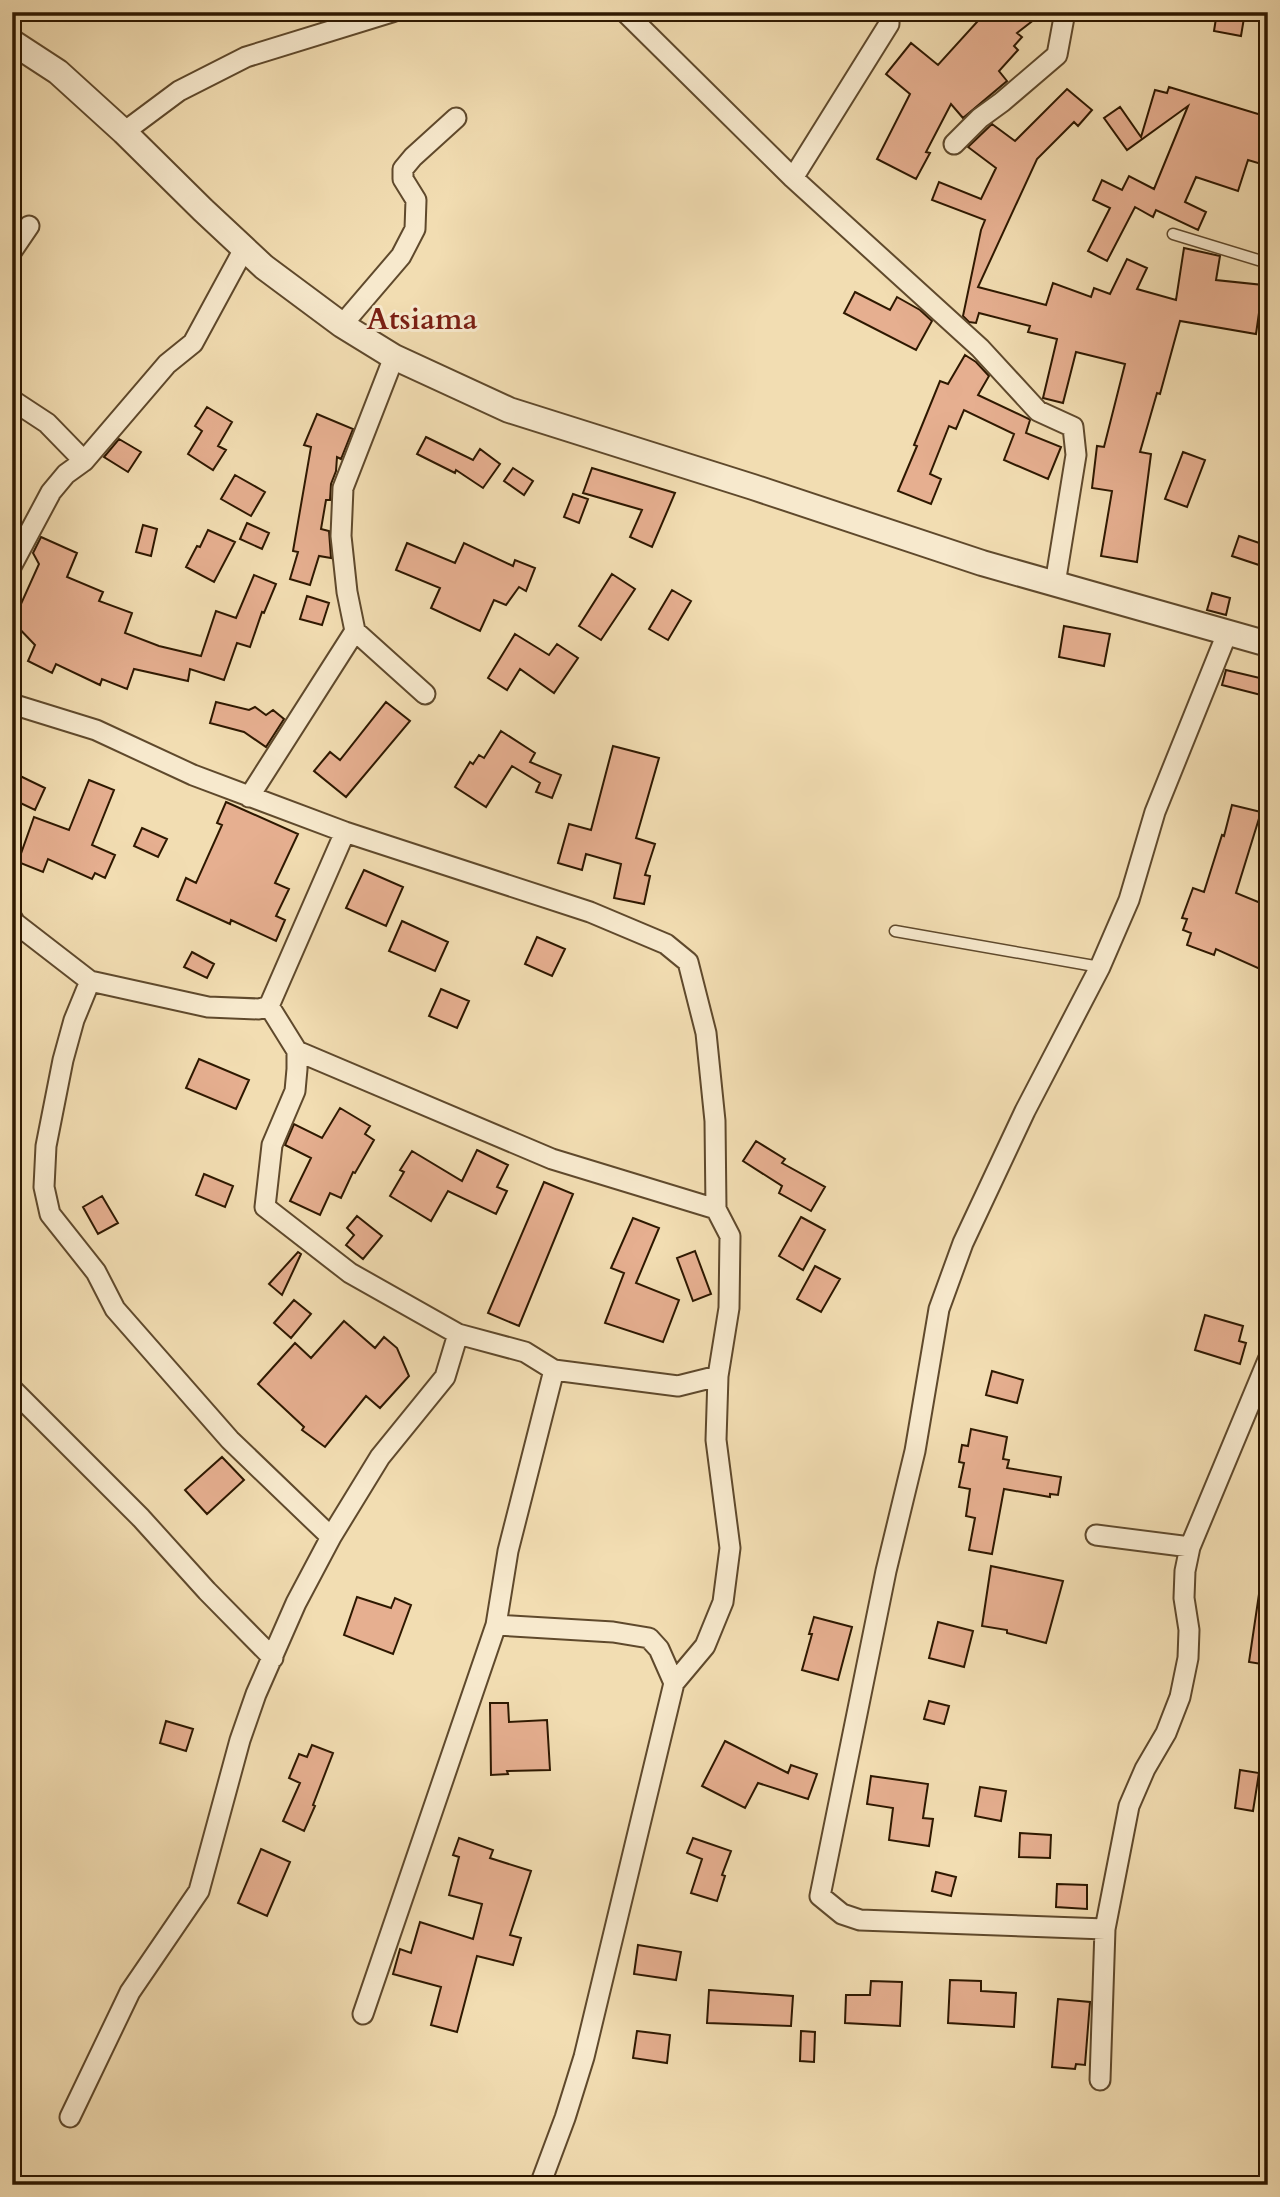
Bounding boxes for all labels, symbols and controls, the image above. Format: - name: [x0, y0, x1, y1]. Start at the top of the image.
- district label: Atsiama: [366, 299, 478, 340]

